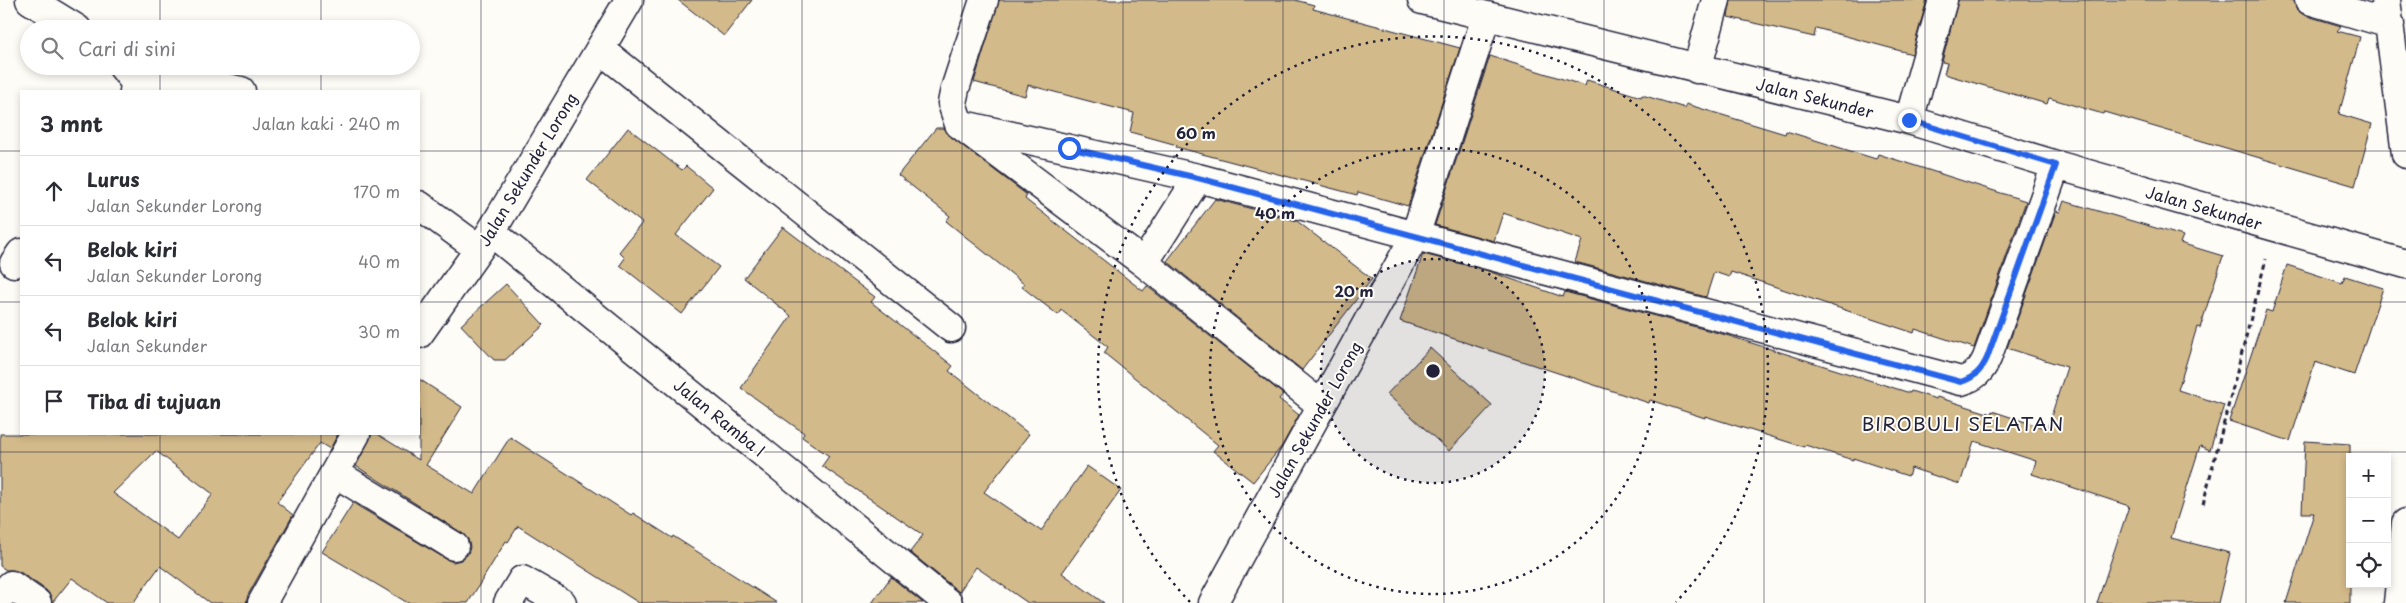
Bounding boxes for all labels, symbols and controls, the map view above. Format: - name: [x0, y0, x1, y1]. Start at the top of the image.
- search box: [20, 20, 420, 75]
- icon: search: [38, 34, 66, 62]
- text: Cari di sini: [78, 34, 176, 62]
- street label: Jalan Sekunder: [1754, 71, 1877, 123]
- street label: Jalan Sekunder Lorong: [471, 88, 583, 250]
- text: 3 mnt: [40, 107, 103, 139]
- route end: [1898, 109, 1921, 132]
- text: Jalan kaki · 240 m: [252, 111, 400, 135]
- text: 60 m: [1176, 121, 1216, 144]
- route start: [1058, 137, 1081, 160]
- text: Lurus: [87, 165, 140, 193]
- icon: ahead: [40, 177, 68, 205]
- text: 170 m: [354, 179, 400, 203]
- street label: Jalan Sekunder: [2143, 179, 2266, 235]
- text: Jalan Sekunder Lorong: [87, 193, 263, 217]
- text: 40 m: [1255, 201, 1295, 224]
- text: Belok kiri: [87, 235, 177, 263]
- icon: left: [40, 247, 68, 275]
- text: 40 m: [358, 249, 400, 273]
- text: Jalan Sekunder Lorong: [87, 263, 263, 287]
- text: 20 m: [1335, 279, 1373, 302]
- text: Belok kiri: [87, 305, 177, 333]
- icon: left: [40, 317, 68, 345]
- text: 30 m: [358, 319, 400, 343]
- text: Jalan Sekunder: [87, 333, 207, 357]
- street label: Jalan Sekunder Lorong: [1261, 336, 1367, 502]
- centre of rings: [1424, 362, 1442, 380]
- street label: Jalan Ramba I: [669, 372, 771, 462]
- icon: arrive: [40, 387, 68, 415]
- text: Tiba di tujuan: [87, 387, 221, 415]
- district label: BIROBULI SELATAN: [1862, 409, 2064, 437]
- map controls: [2346, 453, 2391, 588]
- button: +: [2346, 453, 2391, 498]
- button: −: [2346, 498, 2391, 543]
- button: locate: [2346, 543, 2391, 588]

